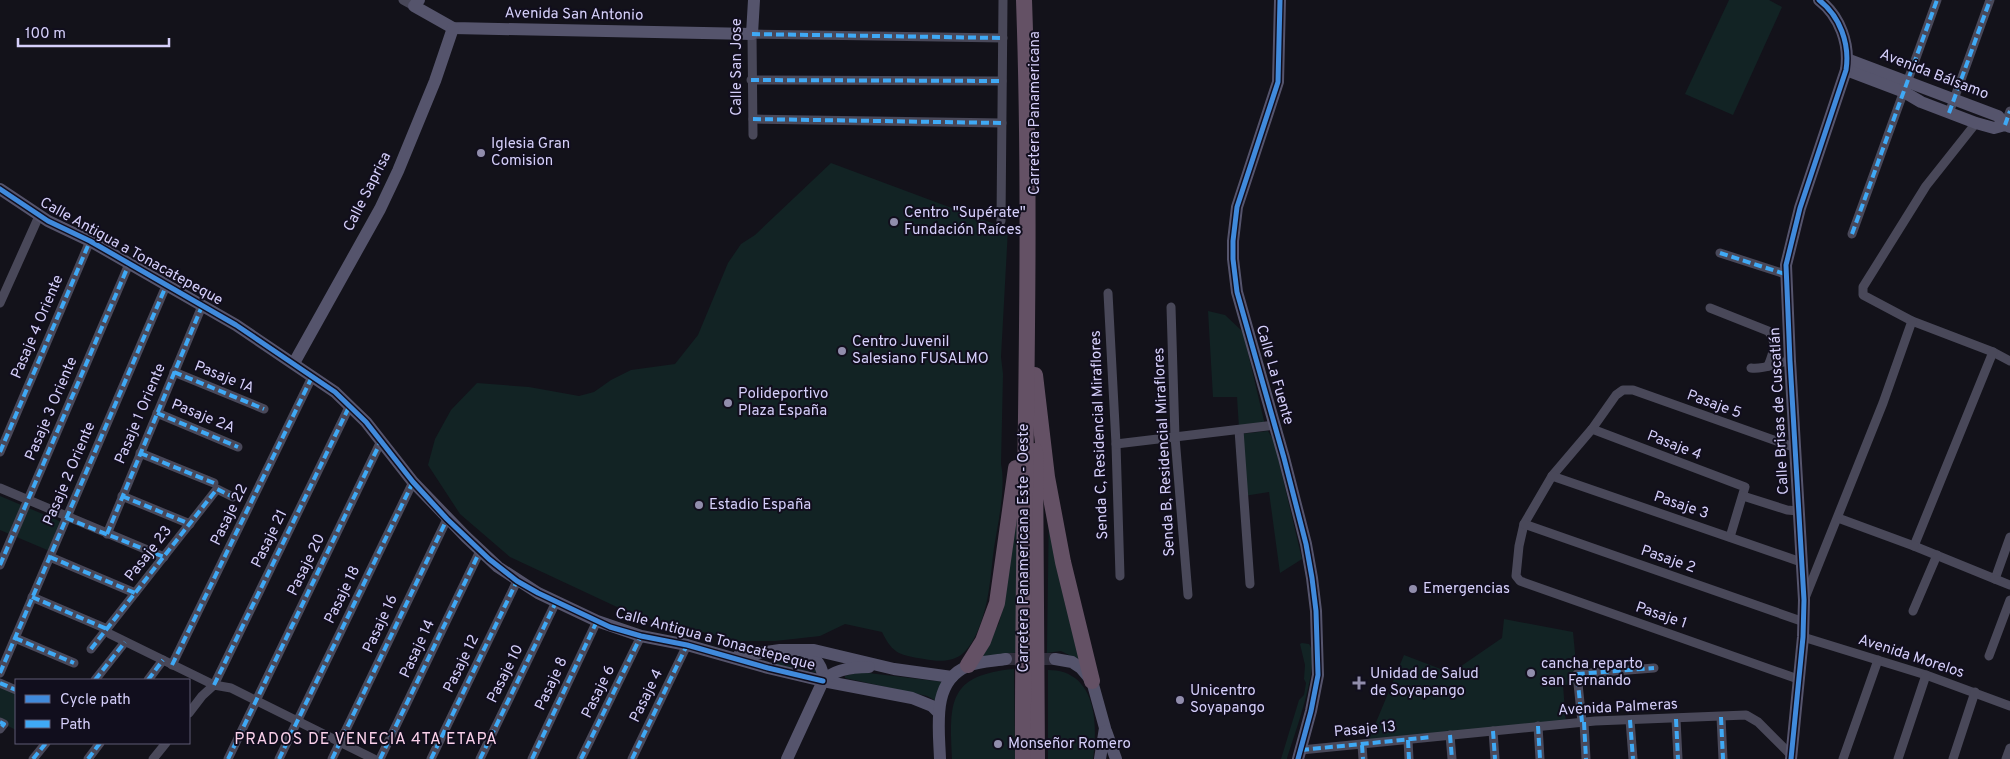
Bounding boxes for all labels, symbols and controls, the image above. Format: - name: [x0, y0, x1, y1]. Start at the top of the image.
- street label: Avenida San Antonio: [505, 4, 643, 26]
- scale bar: [18, 15, 169, 47]
- street label: Calle San Jose: [728, 18, 747, 116]
- text: 100 m: [25, 25, 66, 44]
- street label: Carretera Panamericana: [1026, 31, 1045, 195]
- street label: Avenida Bálsamo: [1877, 45, 1991, 105]
- place label: Iglesia Gran Comision: [491, 135, 570, 171]
- marker: Iglesia Gran Comision: [475, 147, 487, 159]
- street label: Calle Saprisa: [340, 149, 396, 235]
- street label: Calle Antigua a Tonacatepeque: [36, 194, 226, 310]
- place label: Centro "Supérate" Fundación Raíces: [904, 204, 1026, 240]
- marker: Centro "Supérate" Fundación Raíces: [888, 216, 900, 228]
- street label: Pasaje 4 Oriente: [8, 272, 68, 382]
- street label: Calle La Fuente: [1251, 323, 1297, 427]
- street label: Calle Brisas de Cuscatlán: [1766, 327, 1794, 495]
- street label: Senda C, Residencial Miraflores: [1087, 330, 1113, 540]
- place label: Centro Juvenil Salesiano FUSALMO: [852, 333, 989, 369]
- marker: Centro Juvenil Salesiano FUSALMO: [836, 345, 848, 357]
- street label: Senda B, Residencial Miraflores: [1150, 347, 1180, 557]
- street label: Pasaje 3 Oriente: [22, 354, 82, 464]
- street label: Pasaje 1A: [191, 357, 257, 399]
- street label: Pasaje 1 Oriente: [111, 361, 171, 467]
- place label: Polideportivo Plaza España: [738, 385, 828, 421]
- street label: Pasaje 5: [1684, 386, 1744, 424]
- street label: Pasaje 2A: [168, 396, 238, 438]
- marker: Polideportivo Plaza España: [722, 397, 734, 409]
- street label: Pasaje 2 Oriente: [40, 419, 100, 529]
- street label: Carretera Panamericana Este - Oeste: [1015, 424, 1034, 672]
- street label: Pasaje 4: [1644, 427, 1704, 465]
- street label: Pasaje 22: [207, 481, 253, 549]
- street label: Pasaje 3: [1651, 488, 1711, 524]
- place label: Estadio España: [709, 496, 811, 515]
- marker: Estadio España: [693, 499, 705, 511]
- street label: Pasaje 21: [248, 507, 292, 571]
- street label: Pasaje 23: [121, 522, 177, 586]
- street label: Pasaje 20: [284, 531, 330, 599]
- street label: Pasaje 2: [1638, 542, 1698, 578]
- street label: Pasaje 18: [321, 563, 365, 627]
- place label: Emergencias: [1423, 580, 1510, 599]
- marker: Emergencias: [1407, 583, 1419, 595]
- street label: Pasaje 16: [359, 592, 403, 656]
- street label: Pasaje 1: [1633, 598, 1689, 634]
- street label: Calle Antigua a Tonacatepeque: [613, 604, 817, 676]
- street label: Pasaje 14: [396, 617, 440, 681]
- street label: Avenida Morelos: [1856, 631, 1966, 683]
- street label: Pasaje 12: [440, 632, 484, 696]
- street label: Pasaje 10: [484, 642, 528, 706]
- street label: Pasaje 8: [531, 654, 573, 714]
- place label: cancha reparto san Fernando: [1541, 655, 1643, 691]
- street label: Pasaje 6: [578, 662, 620, 722]
- place label: Unidad de Salud de Soyapango: [1370, 665, 1479, 701]
- street label: Pasaje 4: [626, 666, 668, 726]
- marker: cancha reparto san Fernando: [1525, 667, 1537, 679]
- marker: Unidad de Salud de Soyapango: [1352, 676, 1366, 690]
- legend: [15, 679, 190, 744]
- place label: Unicentro Soyapango: [1190, 682, 1265, 718]
- text: Cycle path: [60, 691, 131, 710]
- marker: Unicentro Soyapango: [1174, 694, 1186, 706]
- street label: Avenida Palmeras: [1558, 695, 1678, 721]
- text: Path: [60, 716, 91, 735]
- street label: Pasaje 13: [1333, 718, 1397, 742]
- district label: PRADOS DE VENECIA 4TA ETAPA: [234, 730, 498, 750]
- place label: Monseñor Romero: [1008, 735, 1131, 754]
- marker: Monseñor Romero: [992, 738, 1004, 750]

